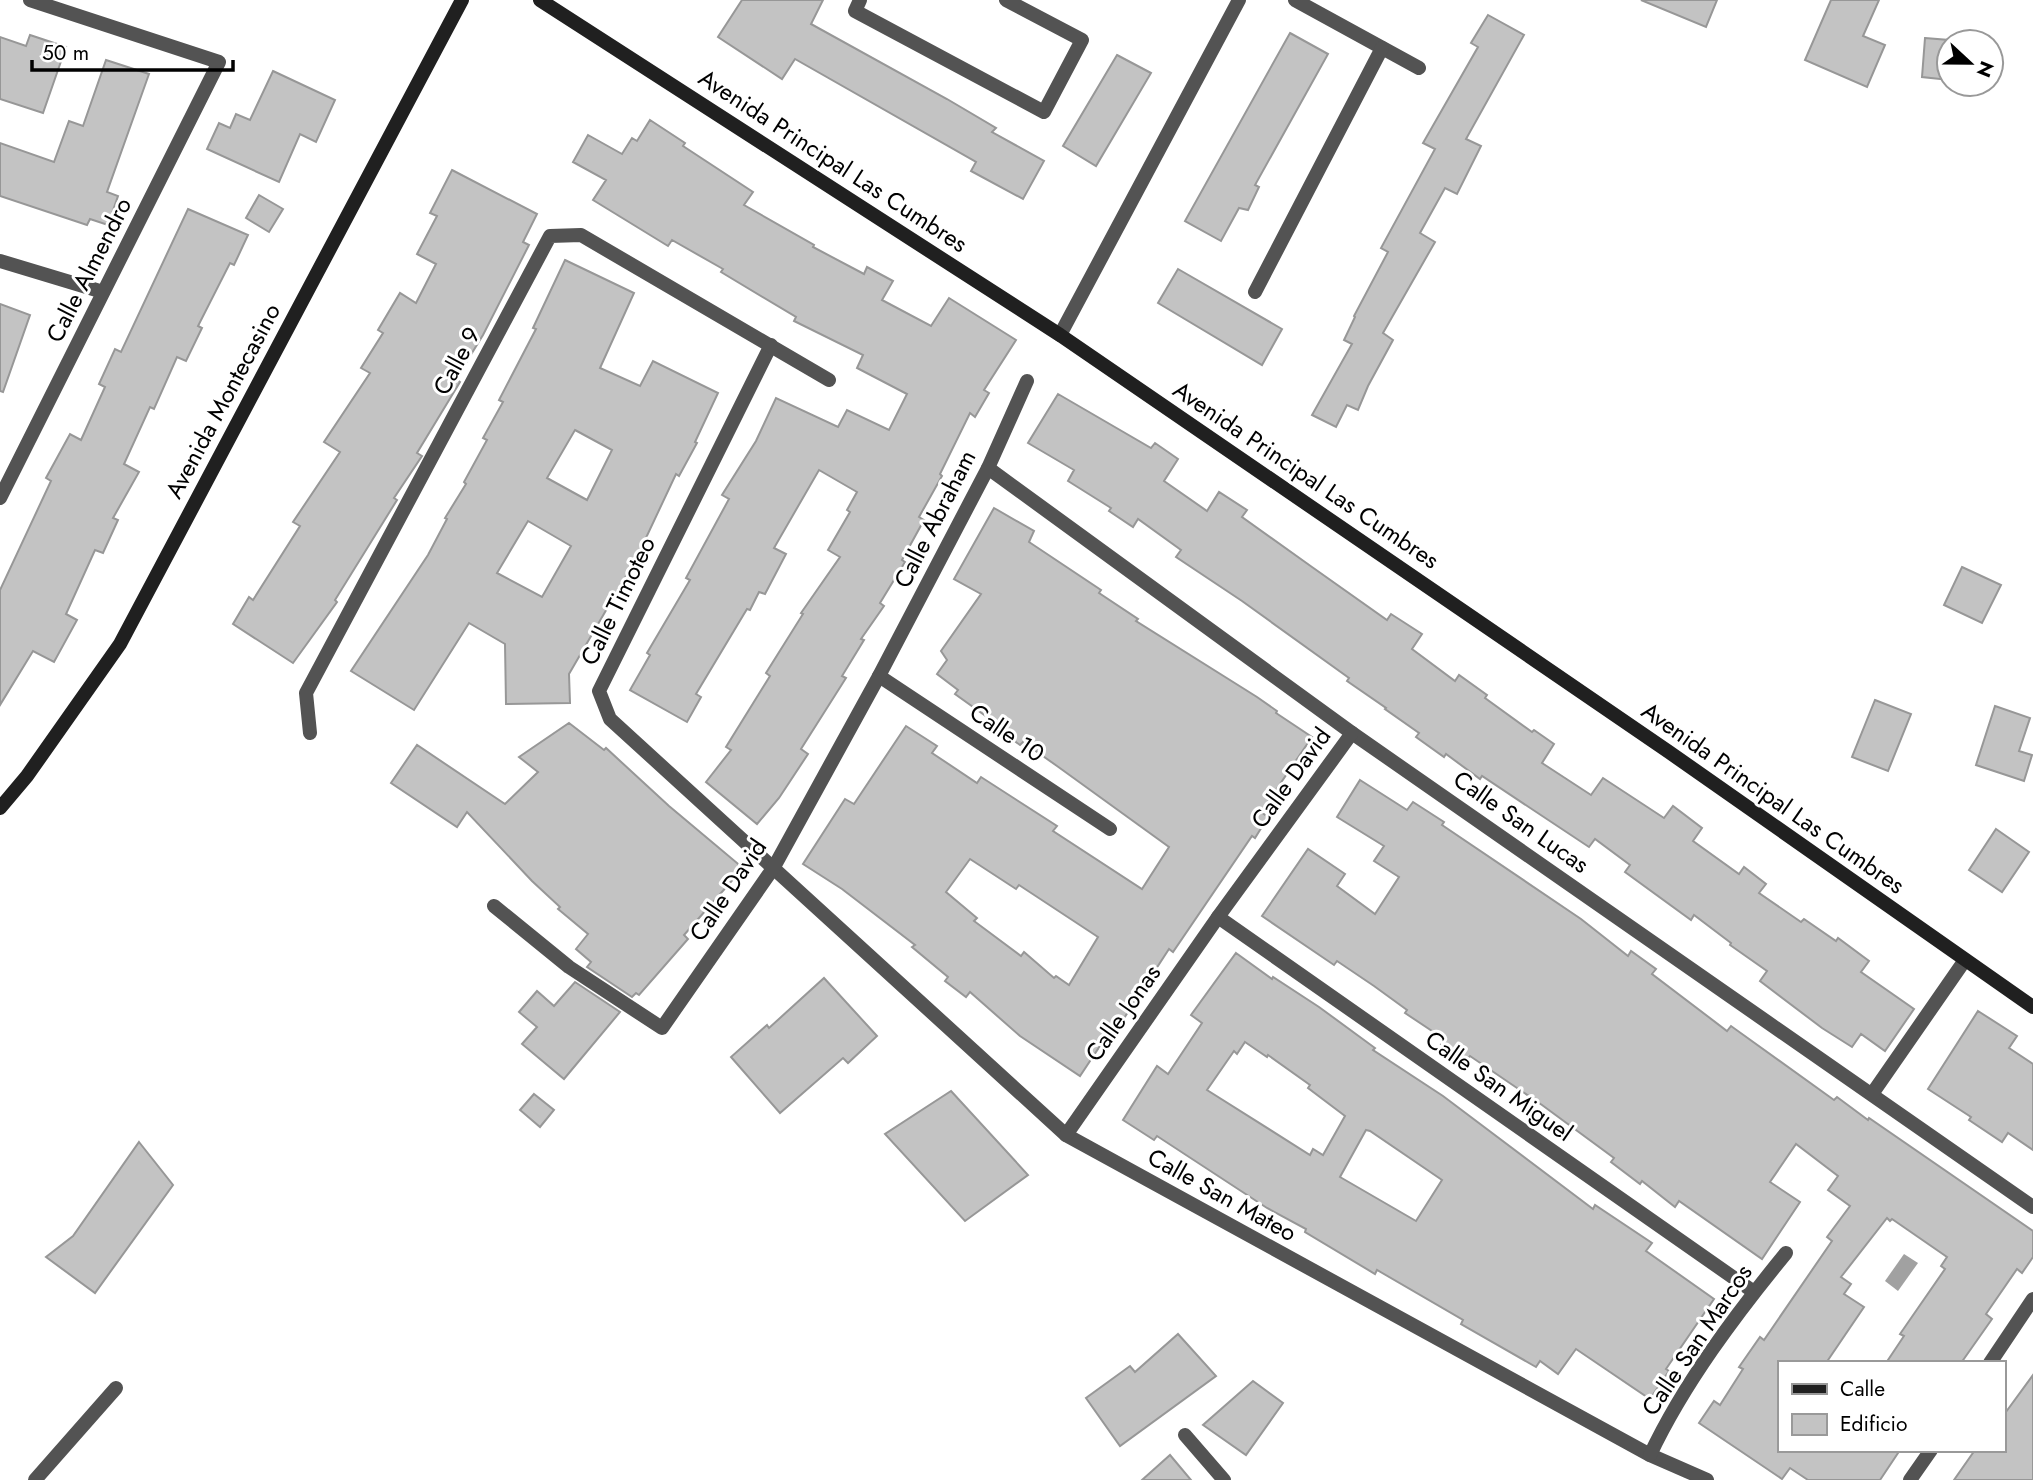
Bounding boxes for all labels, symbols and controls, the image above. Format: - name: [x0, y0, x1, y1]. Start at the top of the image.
- scale bar: [32, 28, 233, 72]
- north arrow: [1935, 28, 2005, 98]
- text: 50 m: [42, 38, 89, 68]
- text: N: [1970, 57, 2001, 81]
- street label: Avenida Principal Las Cumbres: [692, 60, 975, 261]
- street label: Calle Almendro: [37, 191, 140, 348]
- street label: Avenida Montecasino: [156, 297, 289, 504]
- street label: Calle 9: [424, 321, 489, 401]
- street label: Avenida Principal Las Cumbres: [1166, 372, 1446, 577]
- street label: Calle Abraham: [885, 444, 984, 594]
- street label: Calle Timoteo: [571, 531, 664, 671]
- street label: Avenida Principal Las Cumbres: [1634, 693, 1912, 902]
- street label: Calle 10: [963, 695, 1052, 771]
- street label: Calle David: [1242, 720, 1339, 835]
- street label: Calle San Lucas: [1446, 762, 1596, 881]
- street label: Calle David: [680, 832, 775, 948]
- street label: Calle Jonas: [1076, 957, 1169, 1068]
- street label: Calle San Miguel: [1418, 1022, 1580, 1150]
- street label: Calle San Mateo: [1141, 1139, 1303, 1250]
- street label: Calle San Marcos: [1633, 1257, 1760, 1423]
- legend: [1778, 1361, 2005, 1452]
- text: Calle: [1840, 1374, 1885, 1404]
- text: Edificio: [1840, 1409, 1907, 1439]

